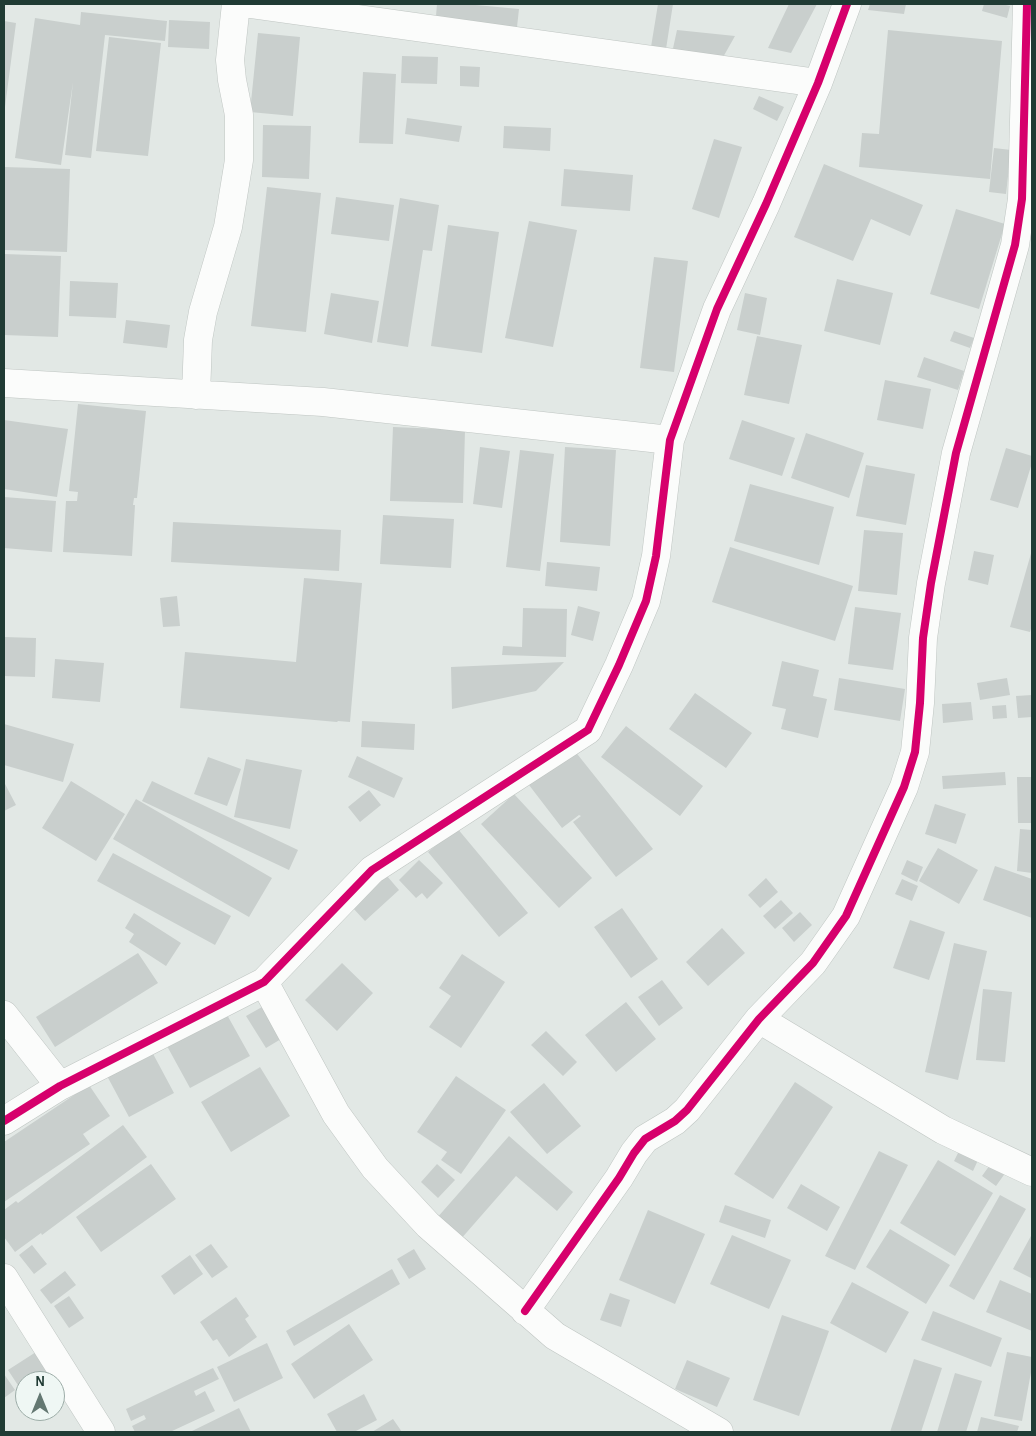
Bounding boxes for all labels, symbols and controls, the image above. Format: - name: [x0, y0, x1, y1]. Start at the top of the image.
- north arrow: [15, 1371, 65, 1421]
- text: N: [35, 1375, 45, 1389]

